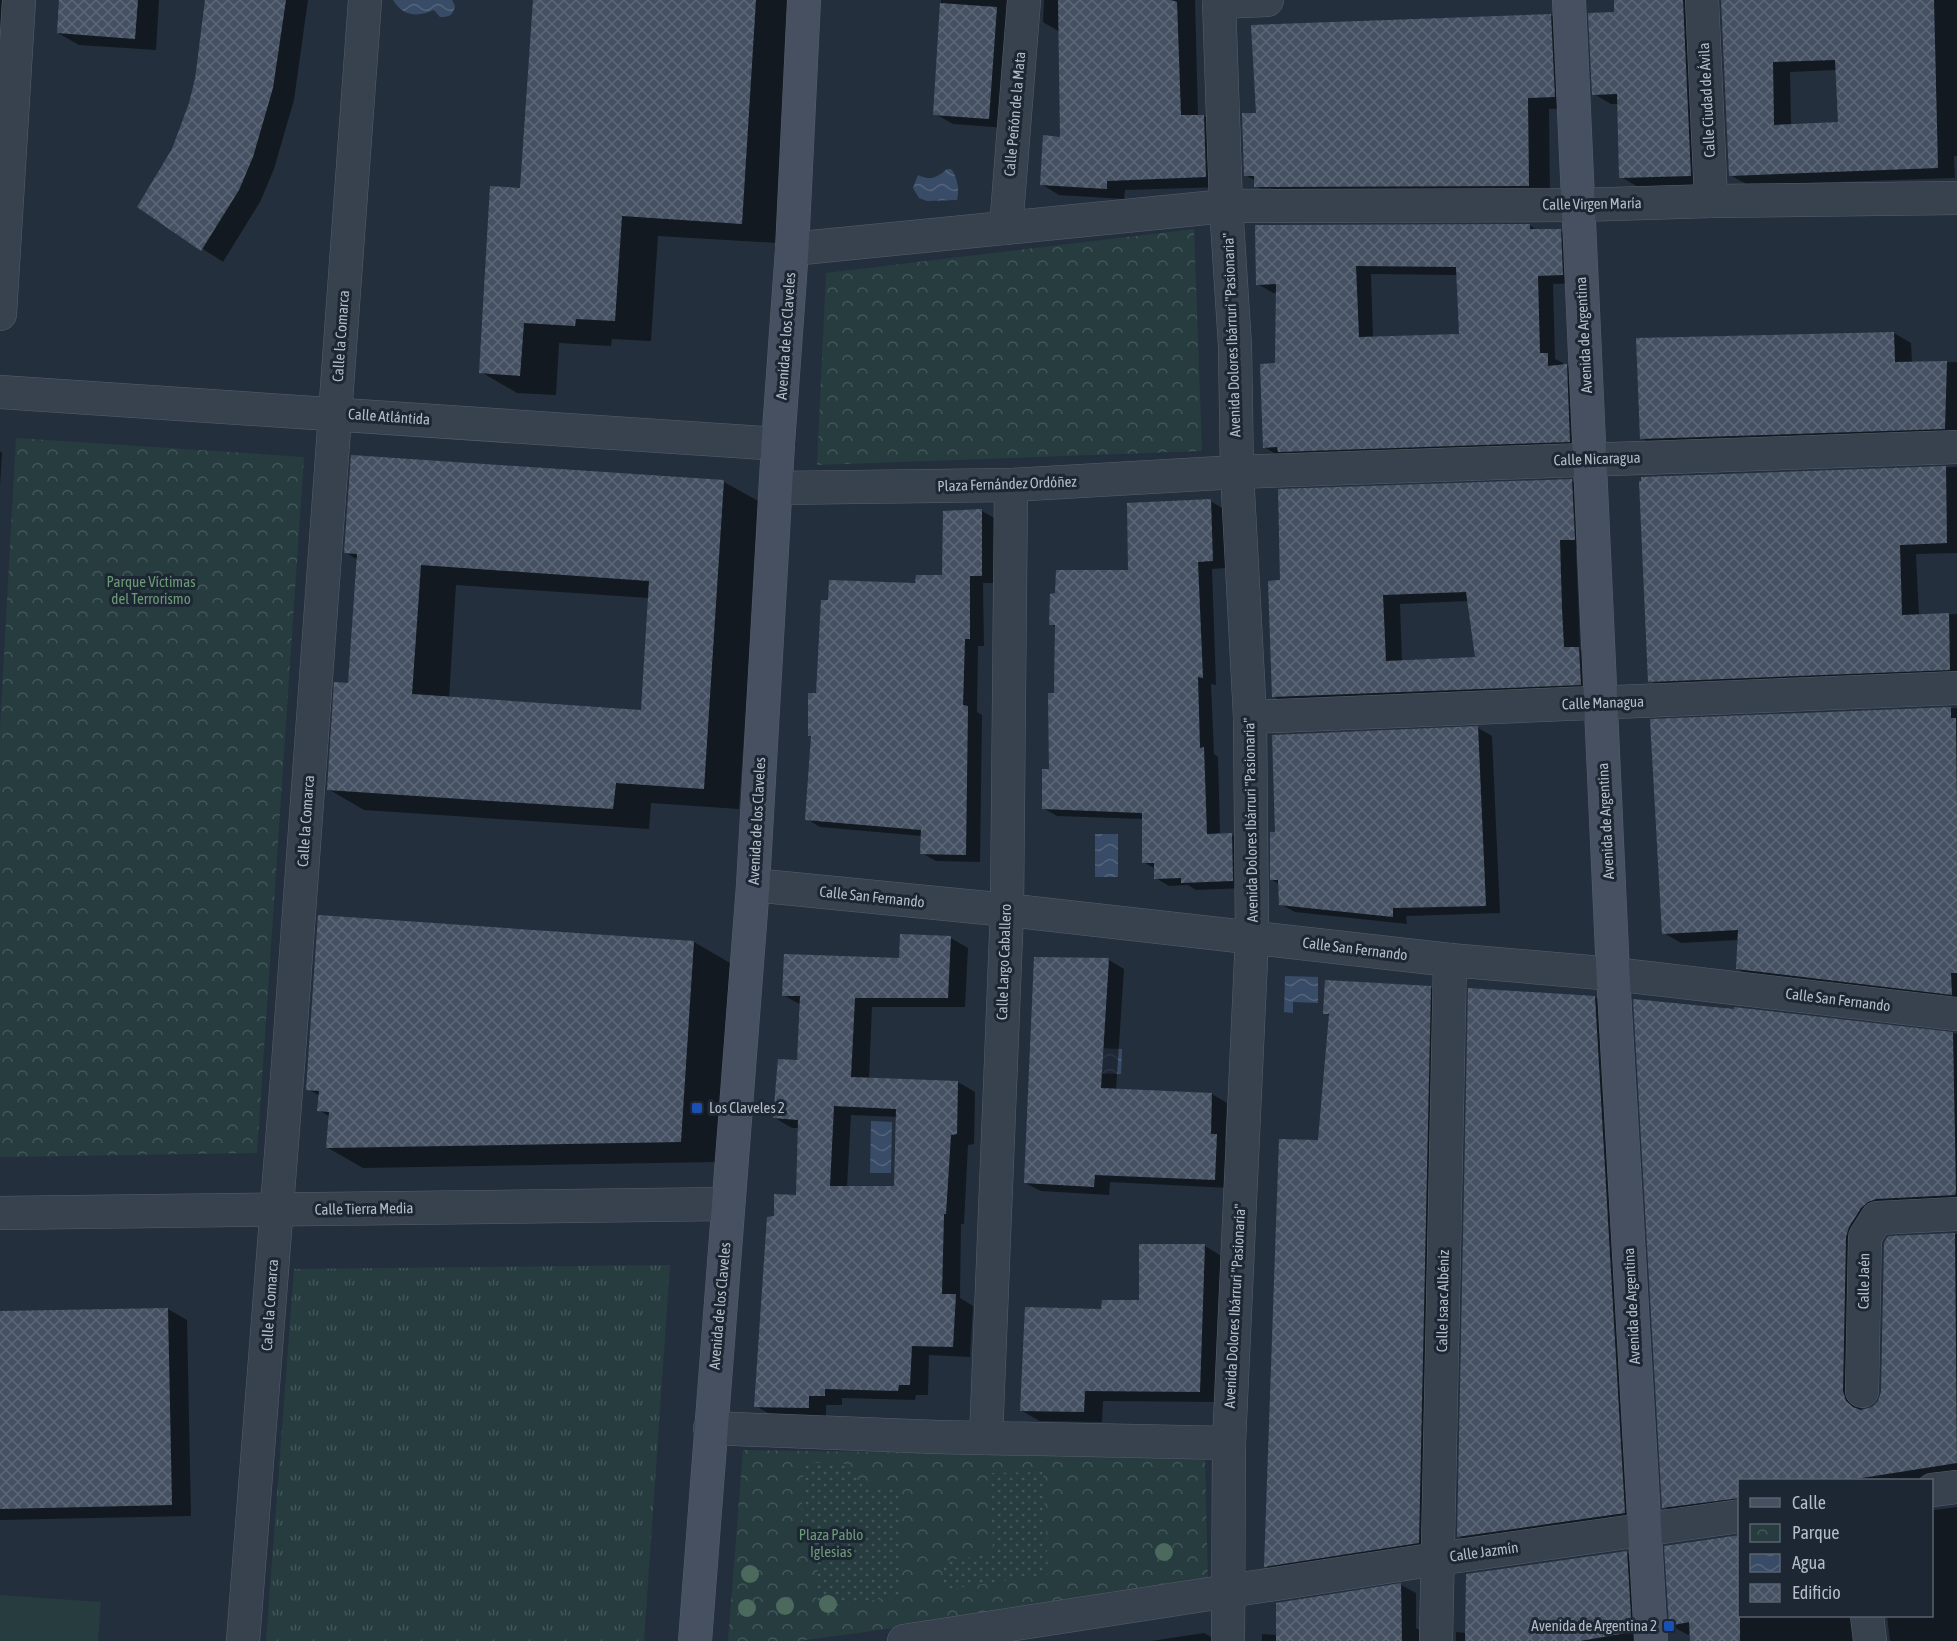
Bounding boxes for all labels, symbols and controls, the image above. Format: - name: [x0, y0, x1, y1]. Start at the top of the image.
- street label: Calle Ciudad de Ávila: [1695, 42, 1718, 158]
- street label: Calle Peñón de la Mata: [1001, 51, 1028, 177]
- street label: Calle Virgen María: [1542, 194, 1642, 213]
- street label: Avenida Dolores Ibárruri "Pasionaria": [1219, 232, 1244, 438]
- street label: Avenida de los Claveles: [773, 272, 798, 400]
- street label: Avenida de Argentina: [1572, 276, 1595, 394]
- street label: Calle la Comarca: [329, 289, 352, 382]
- street label: Calle Atlántida: [347, 405, 431, 428]
- street label: Calle Nicaragua: [1553, 448, 1641, 469]
- street label: Plaza Fernández Ordóñez: [937, 473, 1078, 494]
- park label: Parque Víctimas del Terrorismo: [107, 573, 195, 607]
- street label: Calle Managua: [1562, 693, 1644, 712]
- street label: Avenida Dolores Ibárruri "Pasionaria": [1240, 717, 1261, 922]
- street label: Avenida de los Claveles: [745, 757, 768, 885]
- street label: Avenida de Argentina: [1594, 762, 1617, 880]
- street label: Calle la Comarca: [294, 774, 317, 867]
- street label: Calle San Fernando: [819, 883, 925, 910]
- street label: Calle Largo Caballero: [993, 904, 1014, 1020]
- street label: Calle San Fernando: [1302, 934, 1409, 963]
- street label: Calle San Fernando: [1785, 985, 1892, 1014]
- place label: Los Claveles 2: [709, 1099, 785, 1116]
- marker: Los Claveles 2: [690, 1101, 704, 1115]
- street label: Calle Tierra Media: [314, 1199, 414, 1218]
- street label: Avenida Dolores Ibárruri "Pasionaria": [1221, 1203, 1248, 1409]
- street label: Avenida de los Claveles: [705, 1242, 734, 1370]
- street label: Avenida de Argentina: [1620, 1247, 1643, 1365]
- street label: Calle Isaac Albéniz: [1433, 1249, 1452, 1352]
- street label: Calle Jaén: [1855, 1253, 1872, 1309]
- street label: Calle la Comarca: [258, 1258, 281, 1351]
- legend: [1738, 1479, 1933, 1617]
- text: Calle: [1792, 1492, 1826, 1513]
- text: Parque: [1792, 1522, 1840, 1543]
- park label: Plaza Pablo Iglesias: [799, 1526, 863, 1560]
- street label: Calle Jazmín: [1449, 1538, 1519, 1565]
- text: Agua: [1792, 1552, 1826, 1573]
- text: Edificio: [1792, 1582, 1841, 1603]
- place label: Avenida de Argentina 2: [1531, 1617, 1657, 1634]
- marker: Avenida de Argentina 2: [1662, 1619, 1676, 1633]

